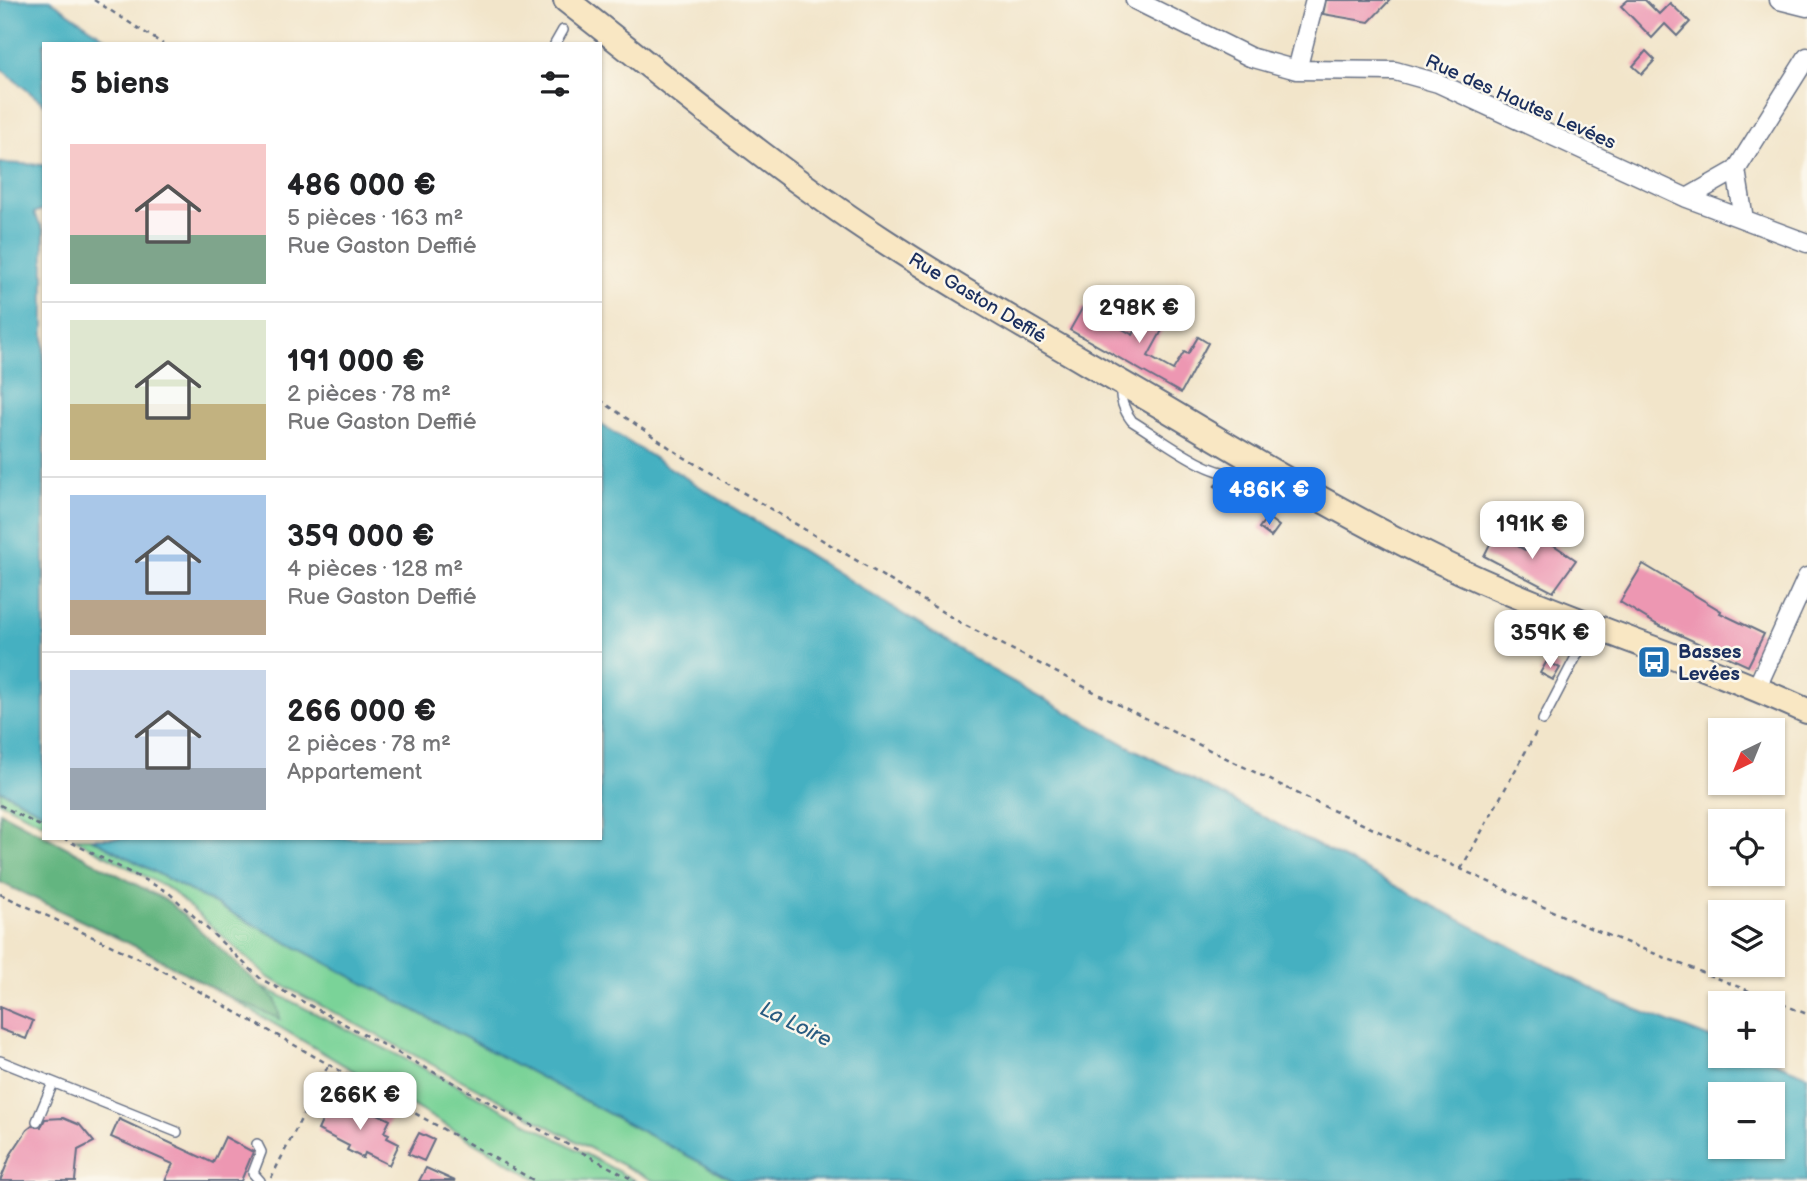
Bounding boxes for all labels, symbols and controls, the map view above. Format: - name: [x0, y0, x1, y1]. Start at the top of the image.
- street label: Rue des Hautes Levées: [1422, 50, 1619, 155]
- icon: filters: [536, 65, 574, 103]
- text: 5 biens: [70, 66, 169, 102]
- text: 486 000 €: [287, 168, 436, 204]
- icon: home: [126, 172, 210, 256]
- text: 5 pièces · 163 m²: [287, 204, 463, 232]
- text: Rue Gaston Deffié: [287, 232, 477, 260]
- street label: Rue Gaston Deffié: [904, 248, 1050, 348]
- pin: 298K €: [1082, 286, 1196, 345]
- text: 298K €: [1099, 294, 1179, 322]
- text: 191 000 €: [287, 344, 425, 380]
- icon: home: [126, 348, 210, 432]
- text: 2 pièces · 78 m²: [287, 380, 451, 408]
- text: Rue Gaston Deffié: [287, 408, 477, 436]
- pin: 486K €: [1212, 468, 1326, 527]
- text: 486K €: [1229, 476, 1309, 504]
- pin: 191K €: [1475, 502, 1589, 561]
- text: 191K €: [1496, 510, 1568, 538]
- text: 359 000 €: [287, 519, 434, 555]
- icon: home: [126, 523, 210, 607]
- text: 4 pièces · 128 m²: [287, 555, 463, 583]
- text: Rue Gaston Deffié: [287, 583, 477, 611]
- pin: 359K €: [1493, 610, 1607, 670]
- text: 359K €: [1510, 619, 1590, 647]
- place label: Basses Levées: [1678, 641, 1741, 686]
- bus stop icon: Basses Levées: [1635, 643, 1673, 681]
- text: 266 000 €: [287, 694, 436, 730]
- icon: home: [126, 698, 210, 782]
- north arrow: [1708, 718, 1785, 794]
- map controls: [1708, 718, 1785, 1159]
- text: 2 pièces · 78 m²: [287, 730, 451, 758]
- text: Appartement: [287, 758, 422, 786]
- button: locate: [1708, 809, 1785, 886]
- button: layers: [1708, 900, 1785, 977]
- button: +: [1708, 991, 1785, 1068]
- water label: La Loire: [756, 997, 835, 1052]
- pin: 266K €: [303, 1072, 417, 1132]
- text: 266K €: [320, 1081, 400, 1109]
- button: −: [1708, 1082, 1785, 1159]

